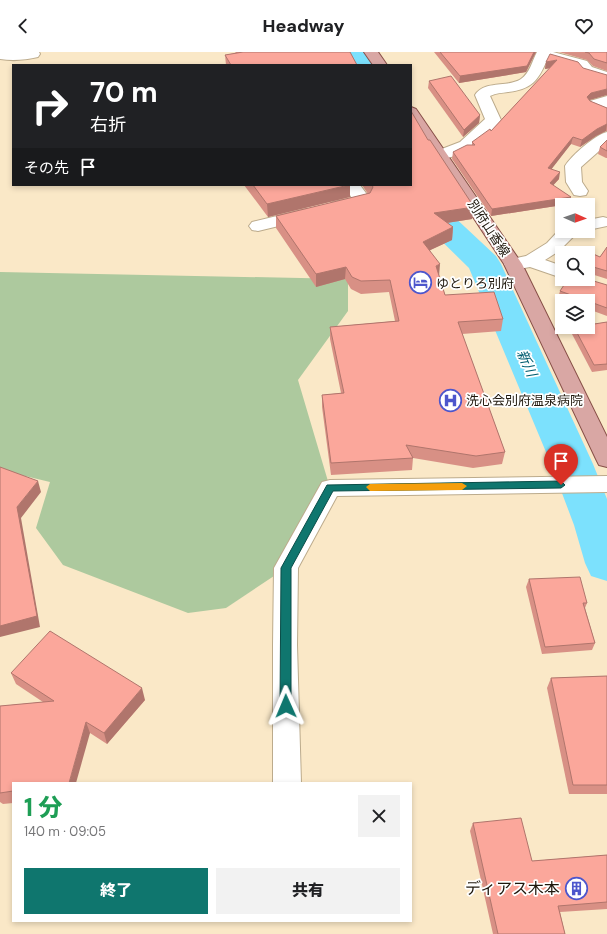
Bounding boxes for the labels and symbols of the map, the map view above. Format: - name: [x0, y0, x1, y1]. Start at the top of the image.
- street label: 別府山香線: [464, 196, 514, 260]
- north arrow: [555, 198, 595, 238]
- hotel icon: ゆとりろ別府: [407, 270, 433, 296]
- place label: ゆとりろ別府: [436, 275, 514, 292]
- water label: 新川: [513, 347, 542, 381]
- hospital icon: 洗心会別府温泉病院: [438, 387, 464, 413]
- place label: 洗心会別府温泉病院: [466, 392, 583, 409]
- pin: [544, 444, 578, 485]
- position arrow: [265, 685, 307, 727]
- building icon: ディアス木本: [563, 875, 589, 901]
- place label: ディアス木本: [465, 878, 560, 899]

